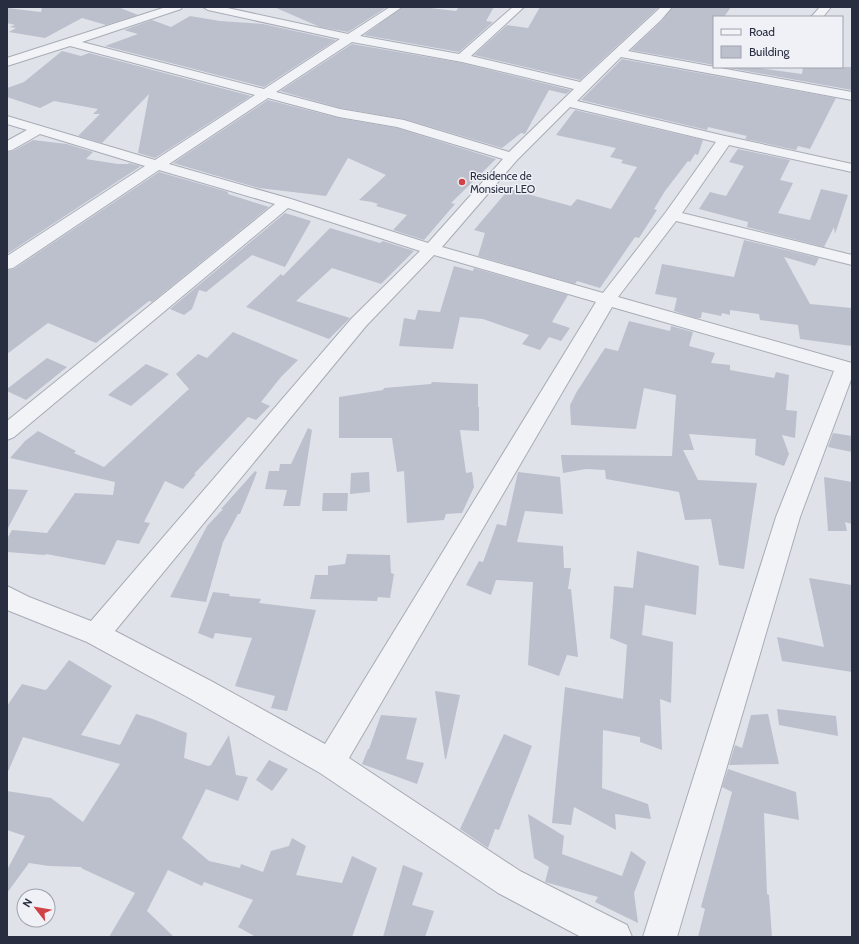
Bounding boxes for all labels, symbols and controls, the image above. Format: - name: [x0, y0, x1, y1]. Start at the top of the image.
- legend: [713, 16, 843, 68]
- text: Road: [749, 24, 775, 39]
- text: Building: [749, 44, 791, 59]
- place label: Residence de Monsieur LEO: [470, 169, 536, 196]
- marker: Residence de Monsieur LEO: [457, 177, 467, 187]
- north arrow: [16, 888, 56, 928]
- text: N: [19, 896, 35, 910]

